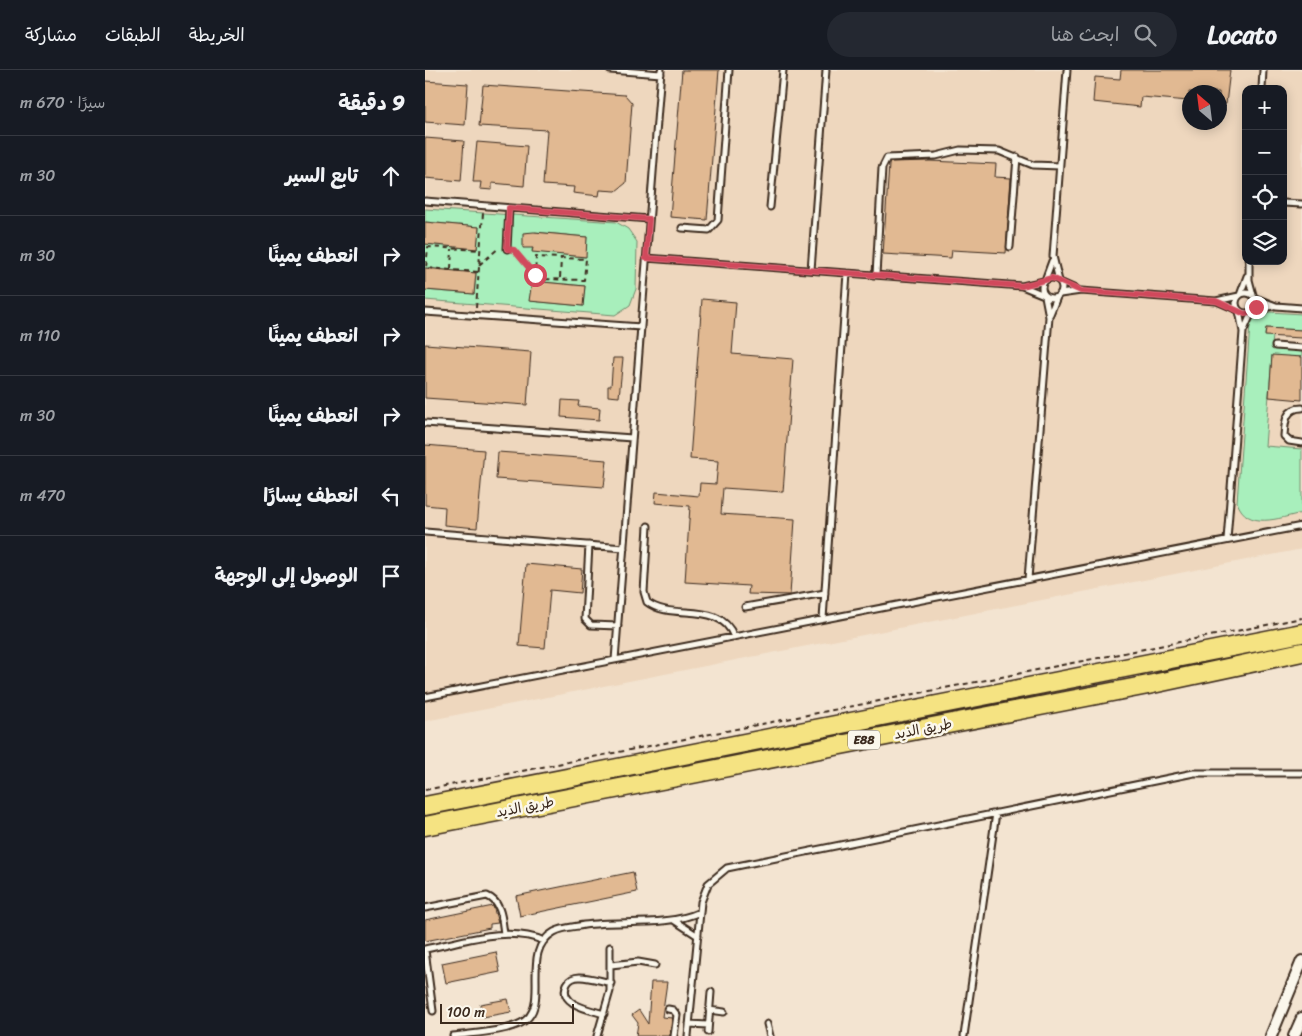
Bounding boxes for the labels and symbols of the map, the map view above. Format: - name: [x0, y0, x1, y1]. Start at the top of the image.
- north arrow: [1182, 85, 1227, 130]
- route start: [524, 264, 547, 287]
- route end: [1245, 296, 1268, 319]
- street label: طريق الذيد: [892, 711, 954, 747]
- road number: E88: [848, 730, 880, 750]
- street label: طريق الذيد: [494, 789, 556, 825]
- scale bar: [440, 1001, 574, 1024]

